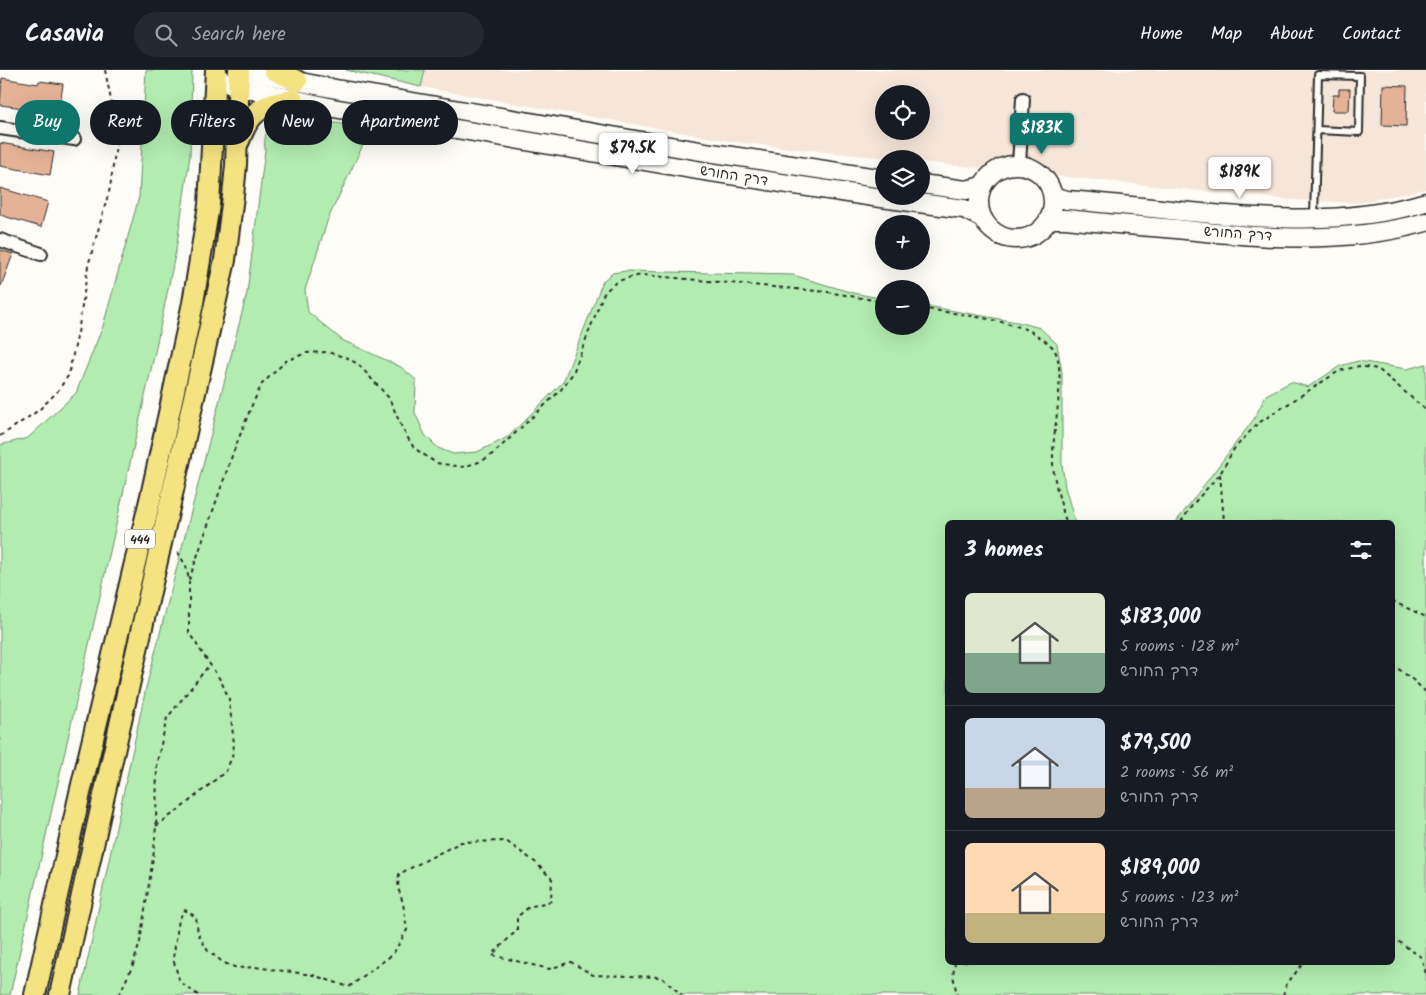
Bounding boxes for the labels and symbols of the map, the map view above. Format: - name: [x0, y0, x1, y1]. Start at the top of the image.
- pin: $183K: [1007, 112, 1077, 155]
- pin: $79.5K: [592, 132, 674, 175]
- pin: $189K: [1205, 156, 1275, 199]
- street label: דרך החורש: [698, 160, 770, 192]
- street label: דרך החורש: [1203, 221, 1273, 247]
- road number: 444: [125, 529, 155, 548]

